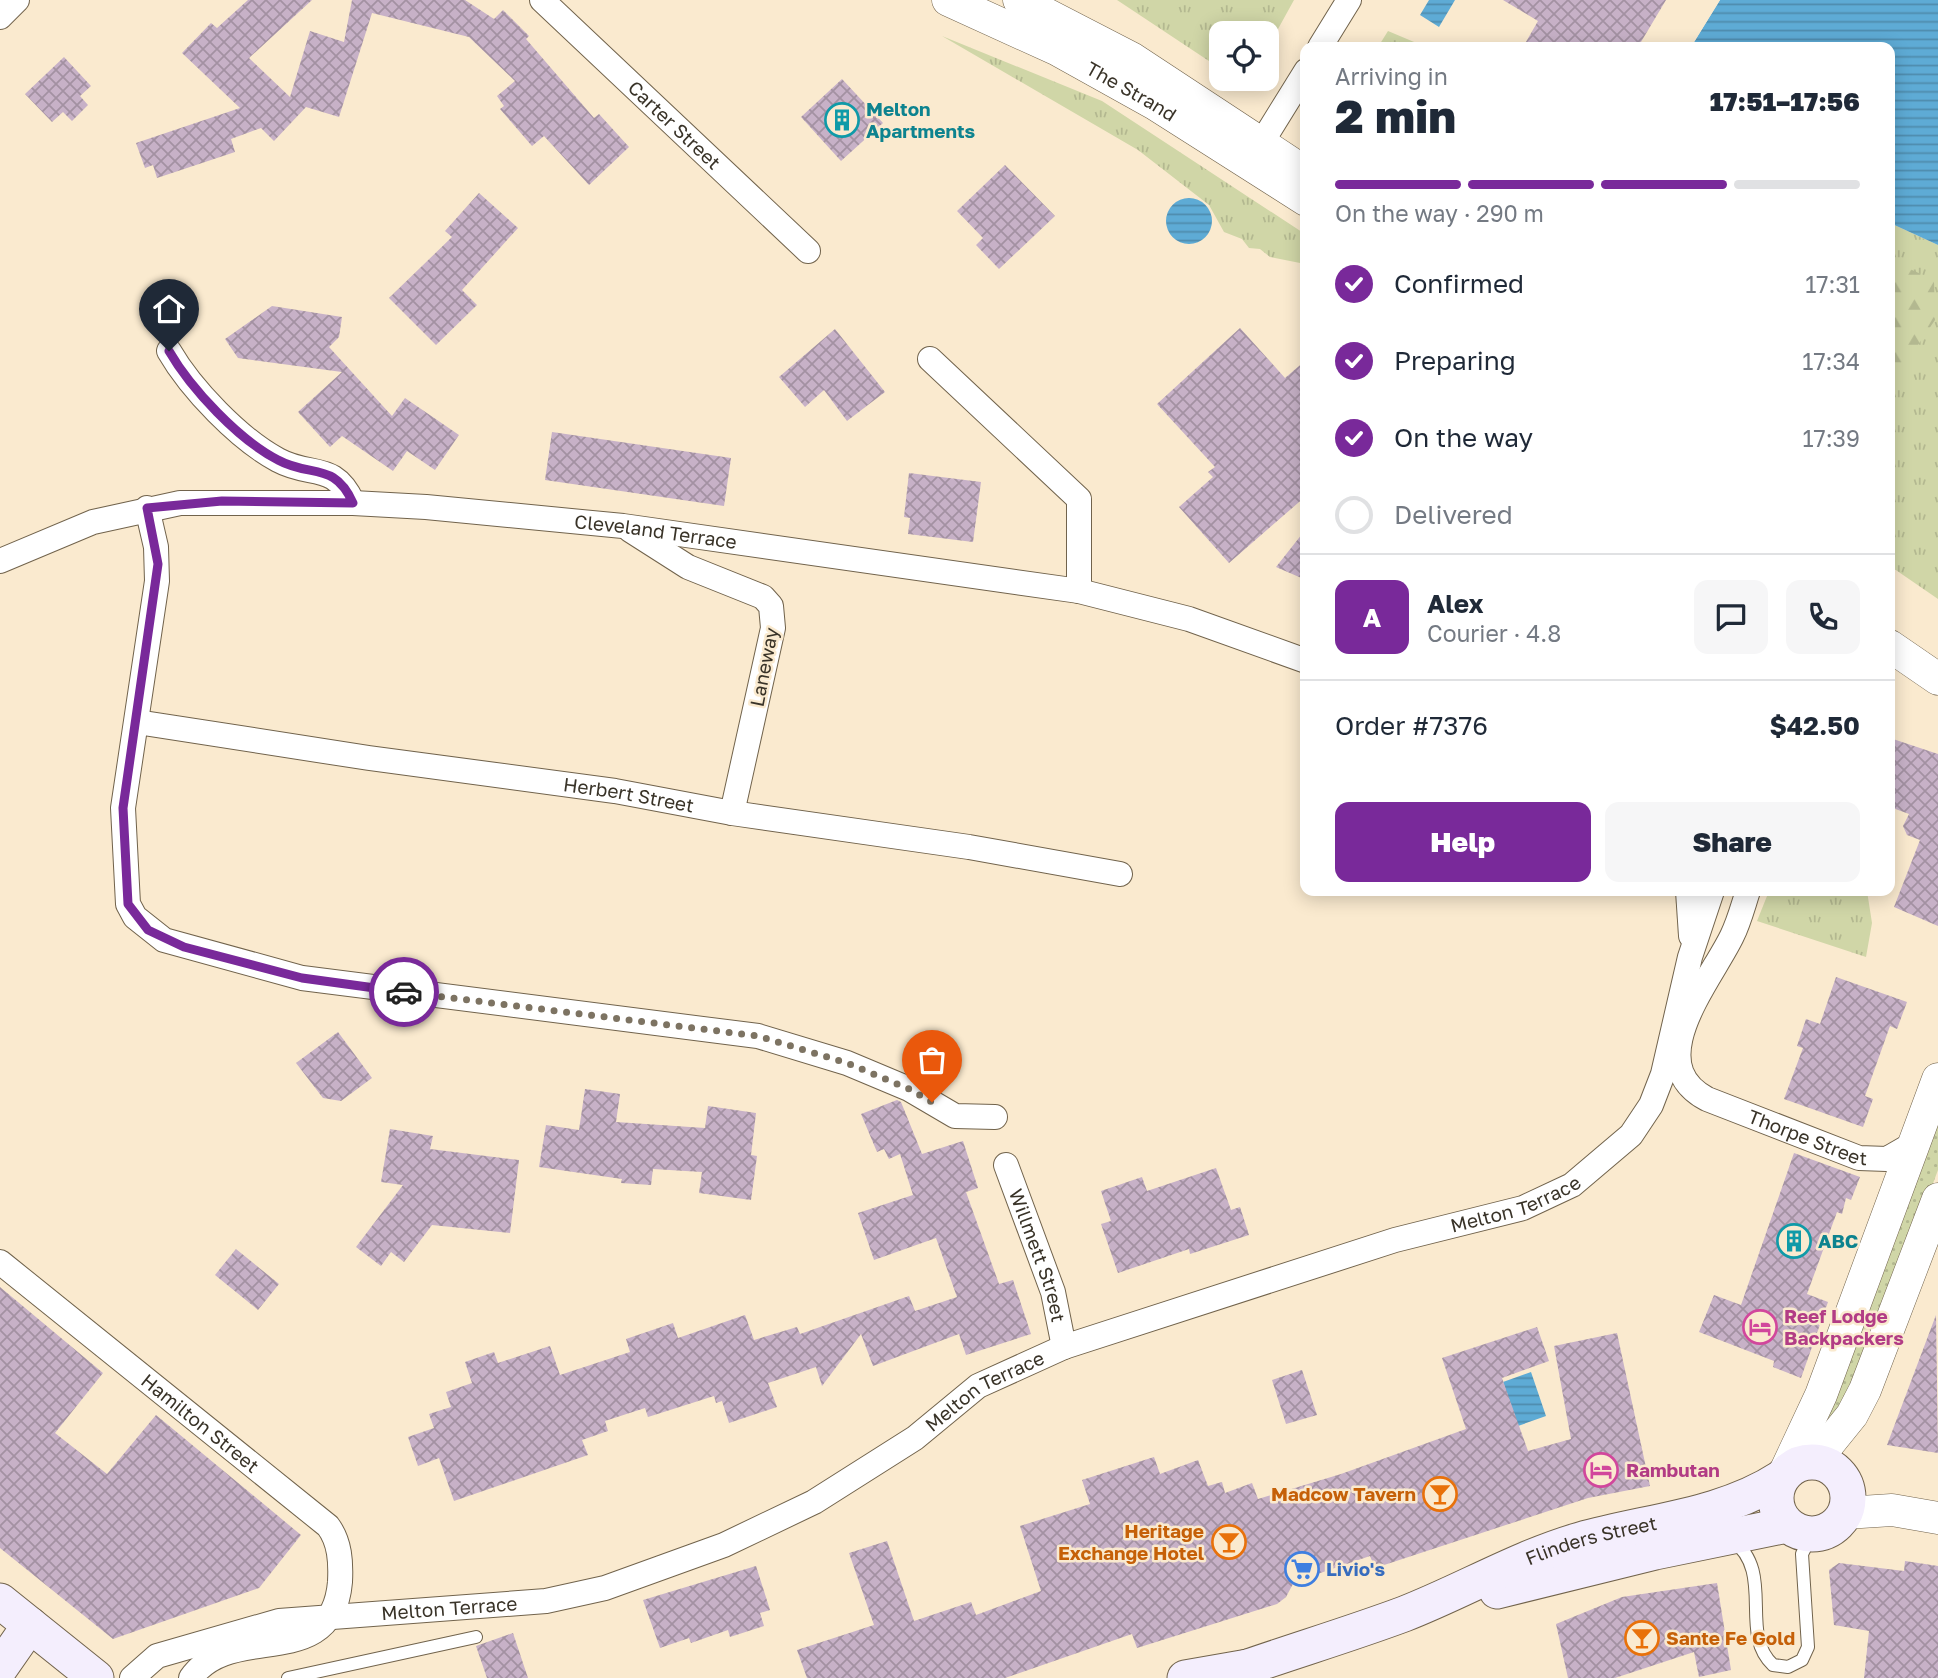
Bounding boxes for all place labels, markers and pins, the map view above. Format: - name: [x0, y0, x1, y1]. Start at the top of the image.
- place label: Melton Apartments: [866, 97, 976, 142]
- building icon: Melton Apartments: [823, 101, 861, 139]
- pin: [139, 279, 199, 351]
- pin: [902, 1030, 962, 1102]
- building icon: ABC: [1775, 1222, 1813, 1260]
- place label: ABC: [1818, 1229, 1858, 1252]
- place label: Reef Lodge Backpackers: [1784, 1304, 1904, 1349]
- hotel icon: Reef Lodge Backpackers: [1741, 1308, 1779, 1346]
- hotel icon: Rambutan: [1582, 1451, 1620, 1489]
- place label: Rambutan: [1626, 1458, 1720, 1481]
- bar icon: Madcow Tavern: [1421, 1475, 1459, 1513]
- place label: Madcow Tavern: [1271, 1482, 1416, 1505]
- place label: Heritage Exchange Hotel: [1058, 1519, 1204, 1564]
- bar icon: Heritage Exchange Hotel: [1210, 1523, 1248, 1561]
- supermarket icon: Livio's: [1283, 1550, 1321, 1588]
- place label: Livio's: [1326, 1557, 1385, 1580]
- bar icon: Sante Fe Gold: [1623, 1619, 1661, 1657]
- place label: Sante Fe Gold: [1666, 1626, 1795, 1649]

